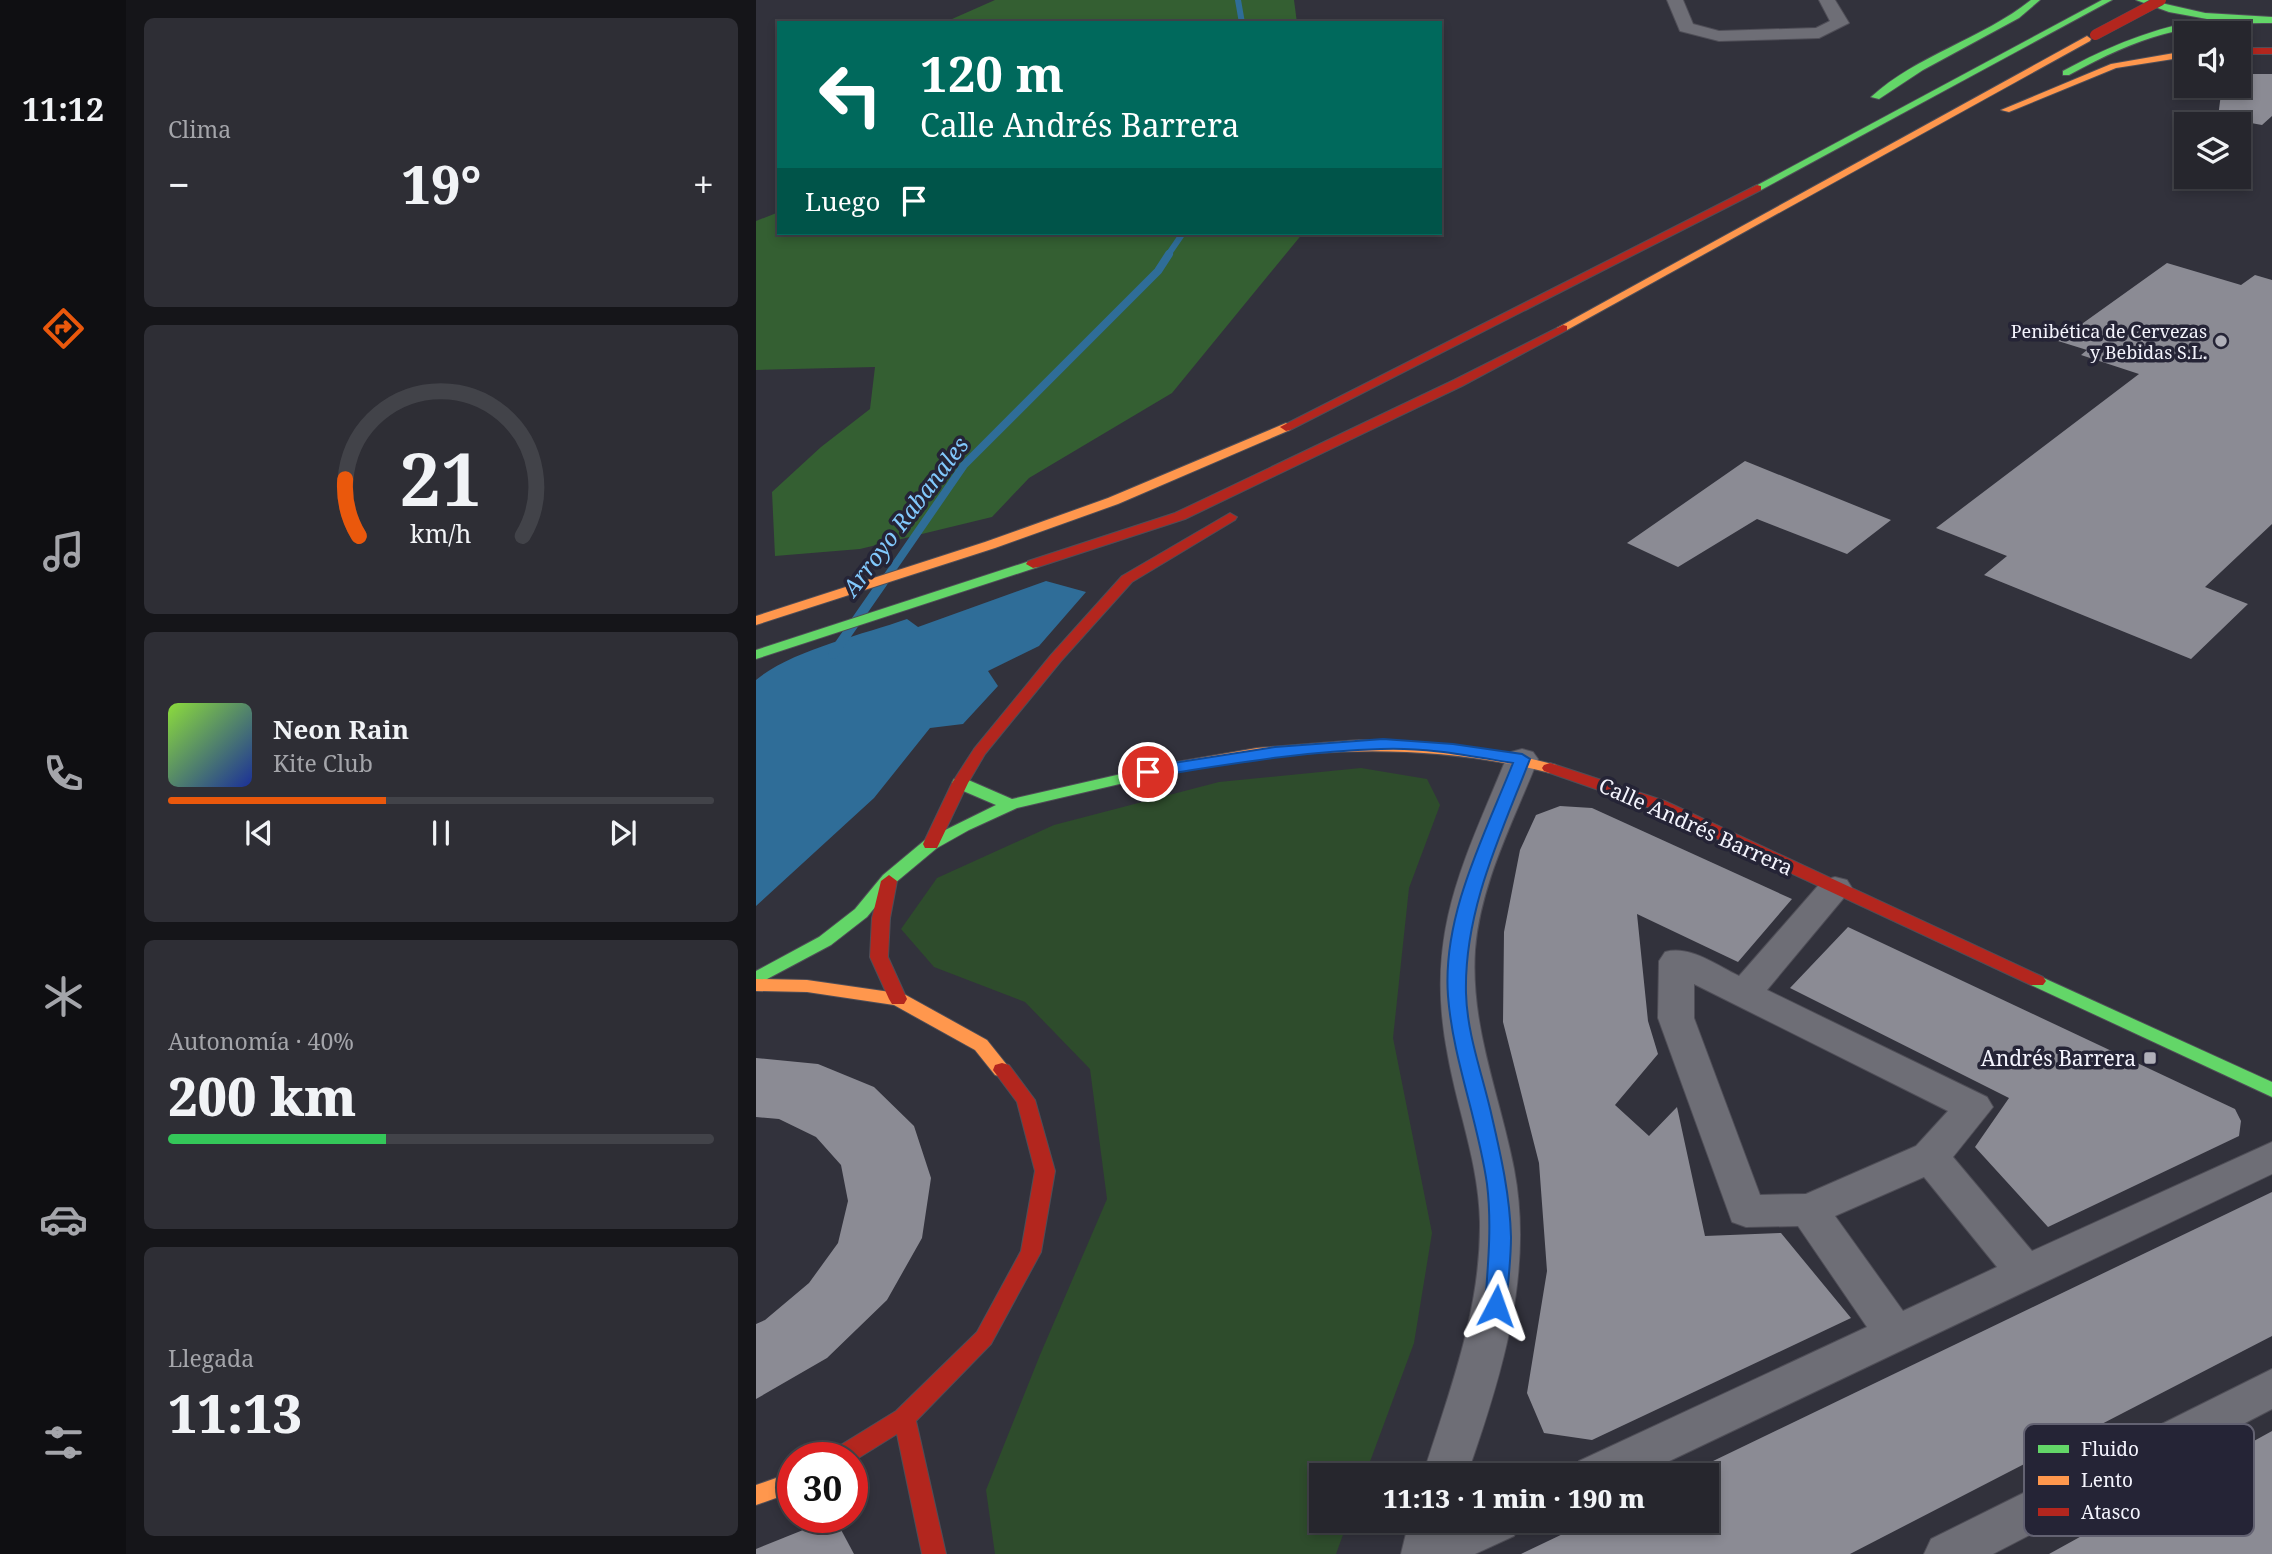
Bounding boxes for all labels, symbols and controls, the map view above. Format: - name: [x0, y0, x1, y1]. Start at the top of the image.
- map controls: [2174, 21, 2251, 189]
- button: sound: [2174, 21, 2251, 98]
- text: 120 m: [920, 40, 1064, 106]
- icon: left: [805, 49, 896, 140]
- text: 11:12: [22, 87, 104, 130]
- text: Calle Andrés Barrera: [920, 103, 1239, 146]
- button: layers: [2174, 112, 2251, 189]
- text: Clima: [168, 113, 231, 145]
- text: 19°: [401, 148, 481, 219]
- text: −: [168, 158, 190, 210]
- text: +: [693, 158, 714, 210]
- icon: arrive: [895, 182, 933, 220]
- text: Luego: [805, 183, 881, 219]
- icon: directions: [39, 304, 88, 353]
- place label: Penibética de Cervezas y Bebidas S.L.: [2011, 319, 2207, 364]
- marker: Penibética de Cervezas y Bebidas S.L.: [2213, 333, 2229, 349]
- text: 21: [400, 428, 482, 527]
- water label: Arroyo Rabanales: [833, 429, 976, 604]
- text: km/h: [410, 516, 472, 550]
- icon: music: [39, 527, 88, 576]
- text: Neon Rain: [273, 711, 409, 747]
- pin: [1118, 742, 1178, 802]
- text: Kite Club: [273, 747, 373, 779]
- icon: phone: [39, 749, 88, 798]
- icon: arrive: [1129, 753, 1167, 791]
- street label: Calle Andrés Barrera: [1595, 771, 1797, 881]
- icon: previous: [240, 814, 278, 852]
- icon: pause: [422, 814, 460, 852]
- icon: next: [604, 814, 642, 852]
- icon: climate: [39, 972, 88, 1021]
- text: Autonomía · 40%: [168, 1025, 354, 1057]
- place label: Andrés Barrera: [1981, 1044, 2136, 1072]
- marker: Andrés Barrera: [2142, 1050, 2158, 1066]
- text: 200 km: [168, 1060, 356, 1131]
- icon: car: [39, 1195, 88, 1244]
- position arrow: [1459, 1269, 1533, 1343]
- text: Llegada: [168, 1342, 254, 1374]
- text: 11:13: [168, 1377, 302, 1448]
- icon: filters: [39, 1418, 88, 1467]
- legend: [2024, 1424, 2254, 1536]
- text: Fluido: [2081, 1436, 2139, 1462]
- speed limit sign: 30: [777, 1442, 868, 1533]
- text: Lento: [2081, 1467, 2133, 1493]
- text: 11:13 · 1 min · 190 m: [1383, 1480, 1645, 1516]
- text: Atasco: [2081, 1499, 2141, 1525]

